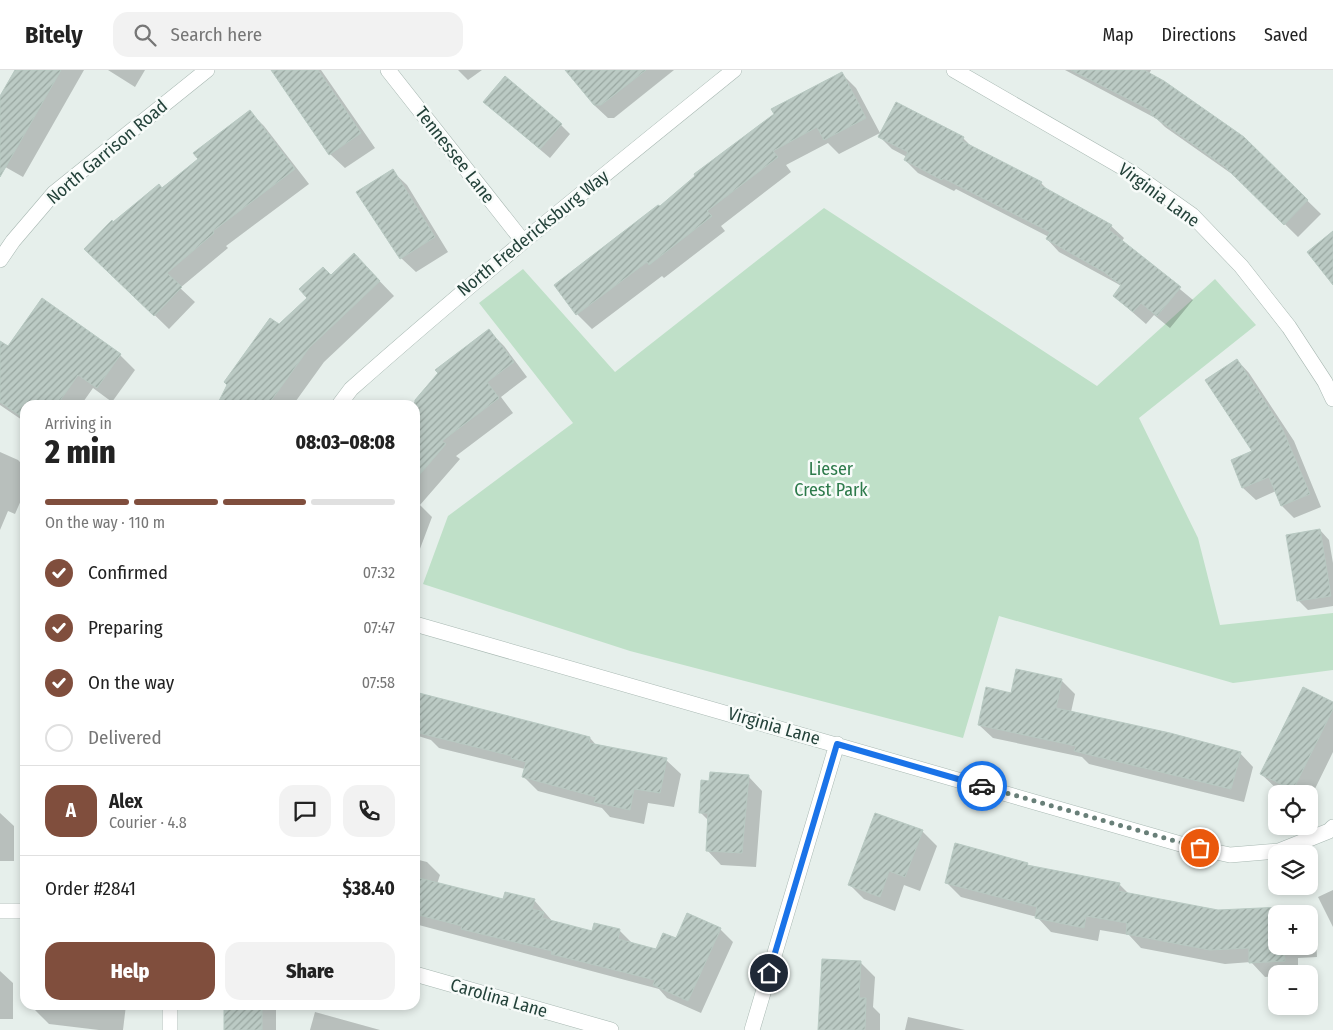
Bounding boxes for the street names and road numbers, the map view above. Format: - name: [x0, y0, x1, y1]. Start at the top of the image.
- street label: North Garrison Road: [42, 95, 172, 209]
- street label: Tennessee Lane: [411, 102, 500, 208]
- street label: Virginia Lane: [1114, 158, 1204, 232]
- street label: North Fredericksburg Way: [453, 165, 613, 301]
- street label: Virginia Lane: [725, 702, 823, 750]
- street label: Carolina Lane: [448, 974, 550, 1022]

